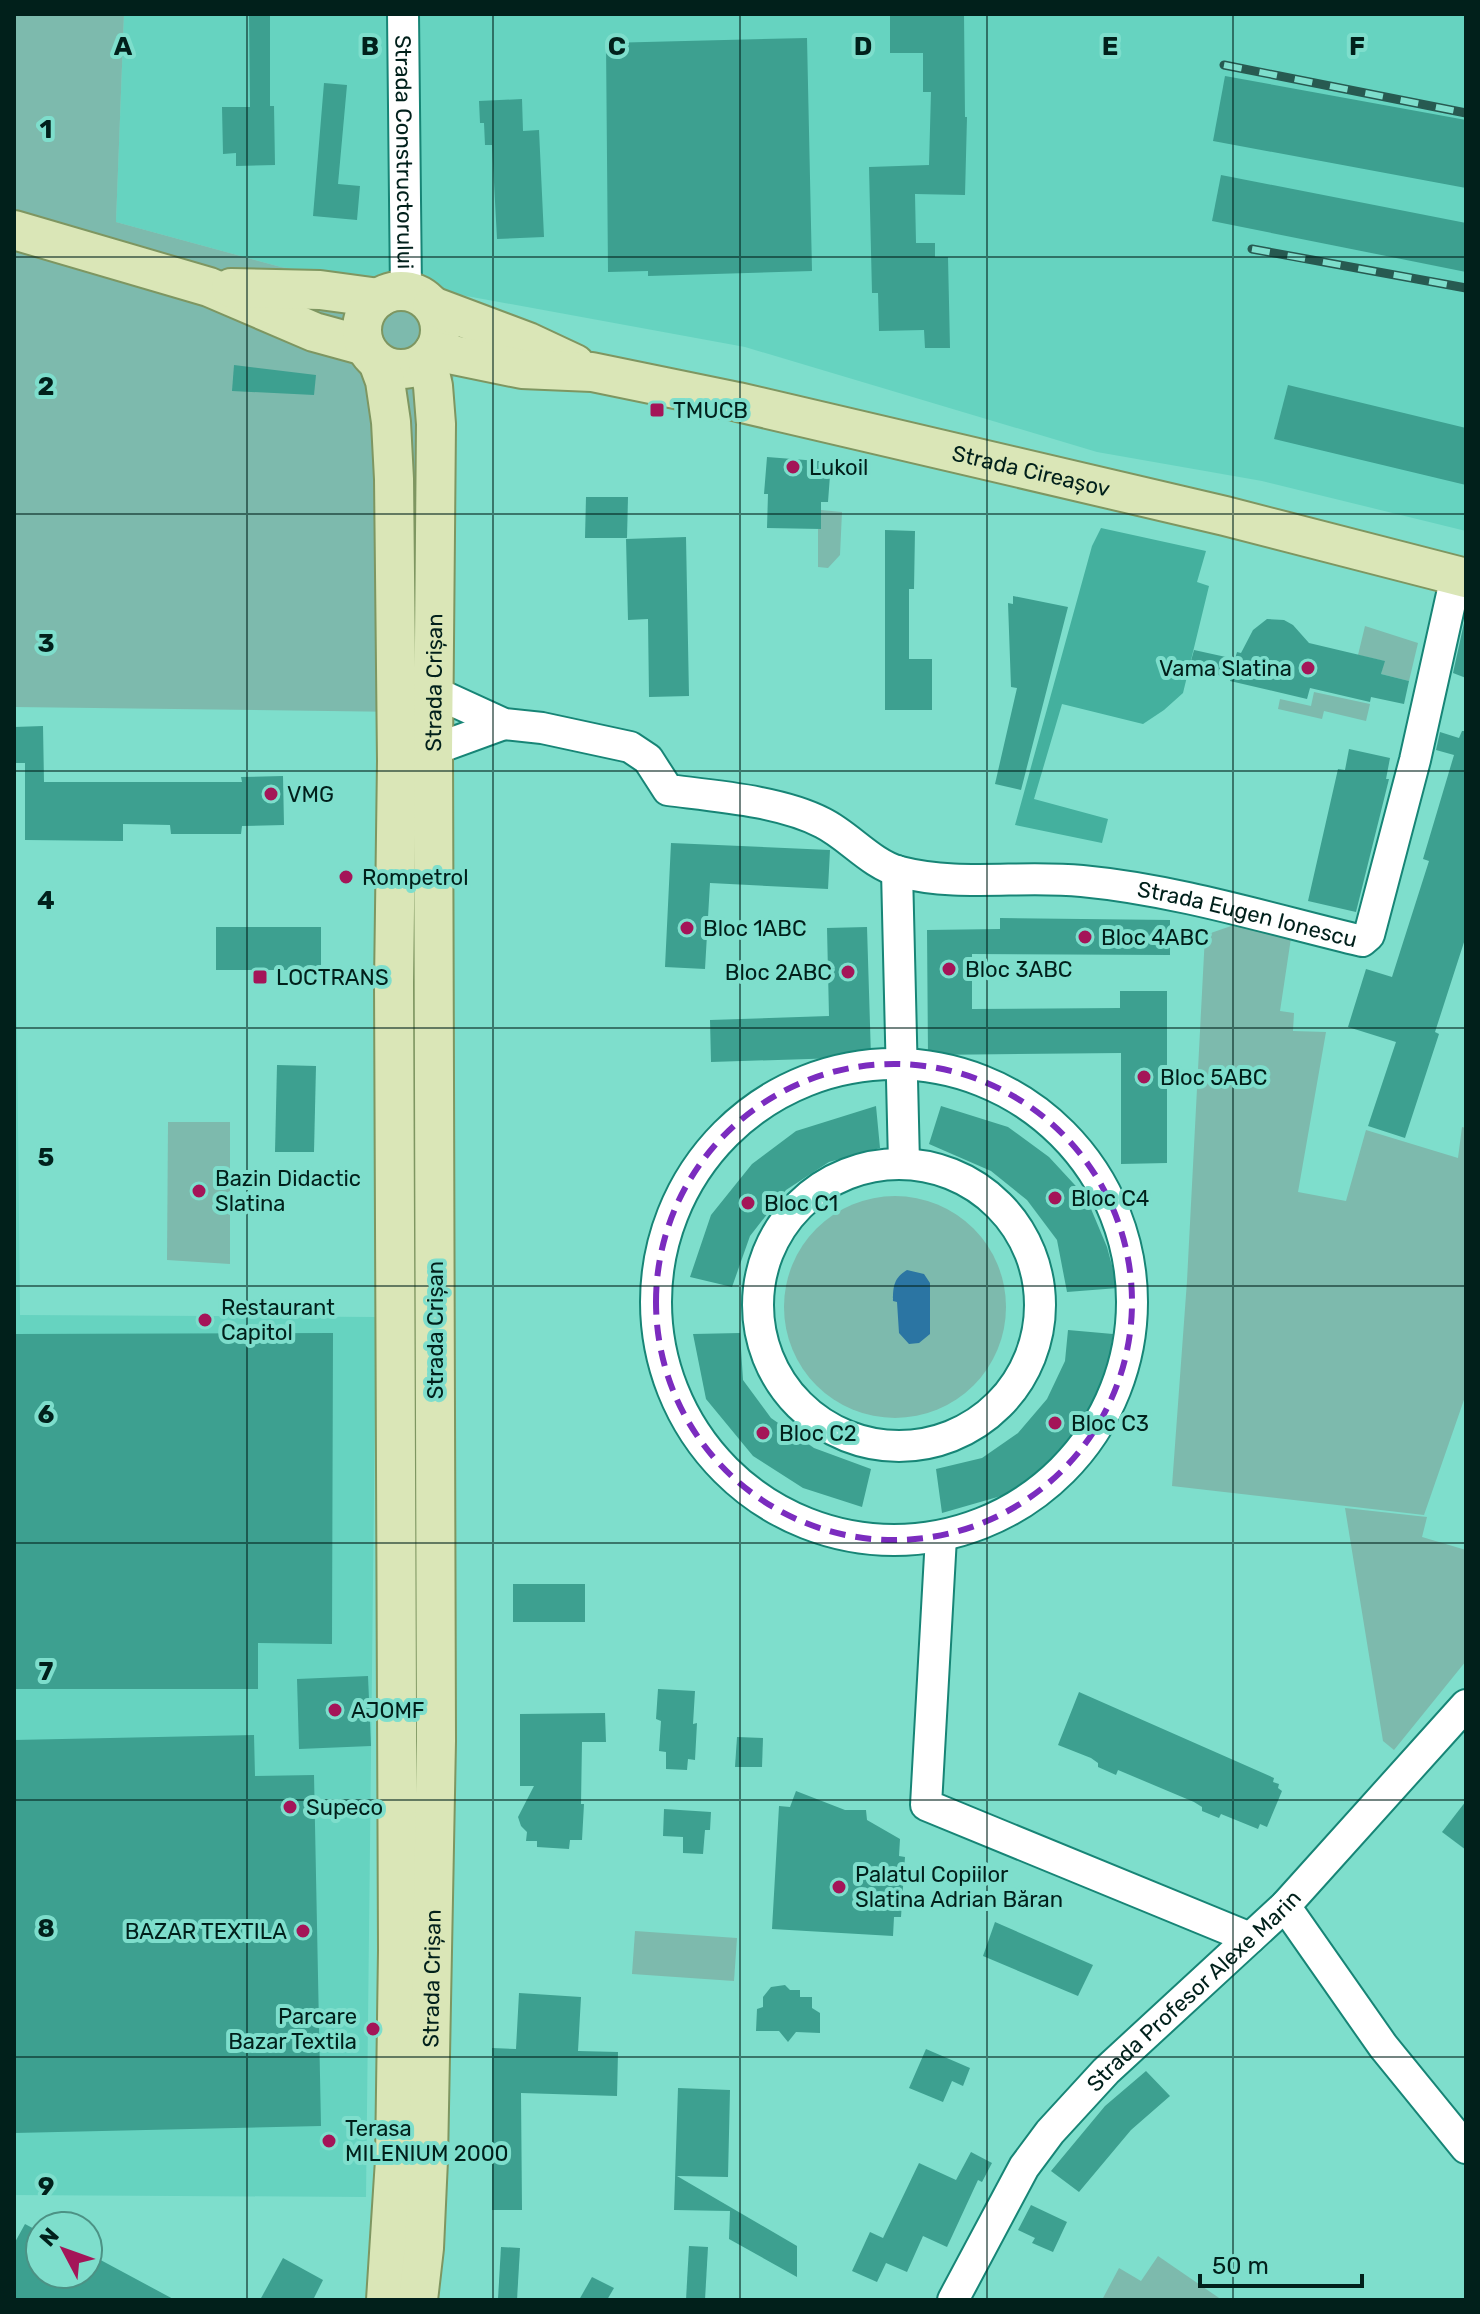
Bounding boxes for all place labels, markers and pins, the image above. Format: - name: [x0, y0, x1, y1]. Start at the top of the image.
- place label: TMUCB: [673, 397, 748, 424]
- marker: TMUCB: [648, 401, 666, 419]
- place label: Lukoil: [809, 454, 868, 481]
- marker: Lukoil: [784, 458, 802, 476]
- place label: Vama Slatina: [1159, 655, 1292, 682]
- marker: Vama Slatina: [1299, 659, 1317, 677]
- place label: VMG: [287, 781, 334, 808]
- marker: VMG: [262, 785, 280, 803]
- place label: Rompetrol: [362, 864, 469, 891]
- marker: Rompetrol: [337, 868, 355, 886]
- place label: Bloc 1ABC: [703, 915, 807, 942]
- marker: Bloc 1ABC: [678, 919, 696, 937]
- place label: Bloc 4ABC: [1101, 924, 1209, 951]
- marker: Bloc 4ABC: [1076, 928, 1094, 946]
- place label: Bloc 3ABC: [965, 956, 1073, 983]
- place label: Bloc 2ABC: [725, 959, 832, 986]
- marker: Bloc 3ABC: [940, 960, 958, 978]
- marker: Bloc 2ABC: [839, 963, 857, 981]
- place label: LOCTRANS: [276, 964, 389, 991]
- marker: LOCTRANS: [251, 968, 269, 986]
- place label: Bloc 5ABC: [1160, 1064, 1267, 1091]
- marker: Bloc 5ABC: [1135, 1068, 1153, 1086]
- place label: Bazin Didactic Slatina: [215, 1165, 361, 1217]
- marker: Bazin Didactic Slatina: [190, 1182, 208, 1200]
- place label: Bloc C4: [1071, 1185, 1150, 1212]
- marker: Bloc C4: [1046, 1189, 1064, 1207]
- place label: Bloc C1: [764, 1190, 838, 1217]
- marker: Bloc C1: [739, 1194, 757, 1212]
- place label: Restaurant Capitol: [221, 1294, 335, 1346]
- marker: Restaurant Capitol: [196, 1311, 214, 1329]
- place label: Bloc C3: [1071, 1410, 1149, 1437]
- marker: Bloc C3: [1046, 1414, 1064, 1432]
- place label: Bloc C2: [779, 1420, 857, 1447]
- marker: Bloc C2: [754, 1424, 772, 1442]
- place label: AJOMF: [351, 1697, 425, 1724]
- marker: AJOMF: [326, 1701, 344, 1719]
- place label: Supeco: [306, 1794, 383, 1821]
- marker: Supeco: [281, 1798, 299, 1816]
- place label: Palatul Copiilor Slatina Adrian Băran: [855, 1861, 1063, 1913]
- marker: Palatul Copiilor Slatina Adrian Băran: [830, 1878, 848, 1896]
- place label: BAZAR TEXTILA: [125, 1918, 287, 1945]
- marker: BAZAR TEXTILA: [294, 1922, 312, 1940]
- place label: Parcare Bazar Textila: [228, 2003, 357, 2055]
- marker: Parcare Bazar Textila: [364, 2020, 382, 2038]
- place label: Terasa MILENIUM 2000: [345, 2115, 509, 2167]
- marker: Terasa MILENIUM 2000: [320, 2132, 338, 2150]

